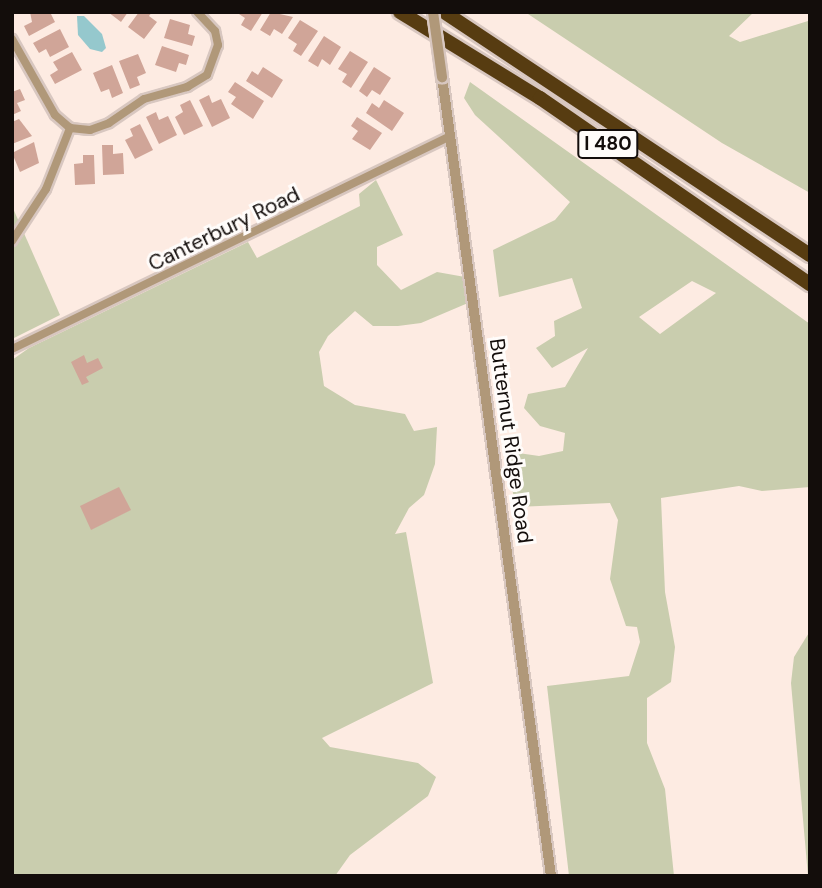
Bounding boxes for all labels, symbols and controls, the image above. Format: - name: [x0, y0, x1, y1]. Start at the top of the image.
- road number: I 480: [576, 128, 640, 160]
- street label: Canterbury Road: [144, 181, 304, 277]
- street label: Butternut Ridge Road: [484, 337, 538, 545]

